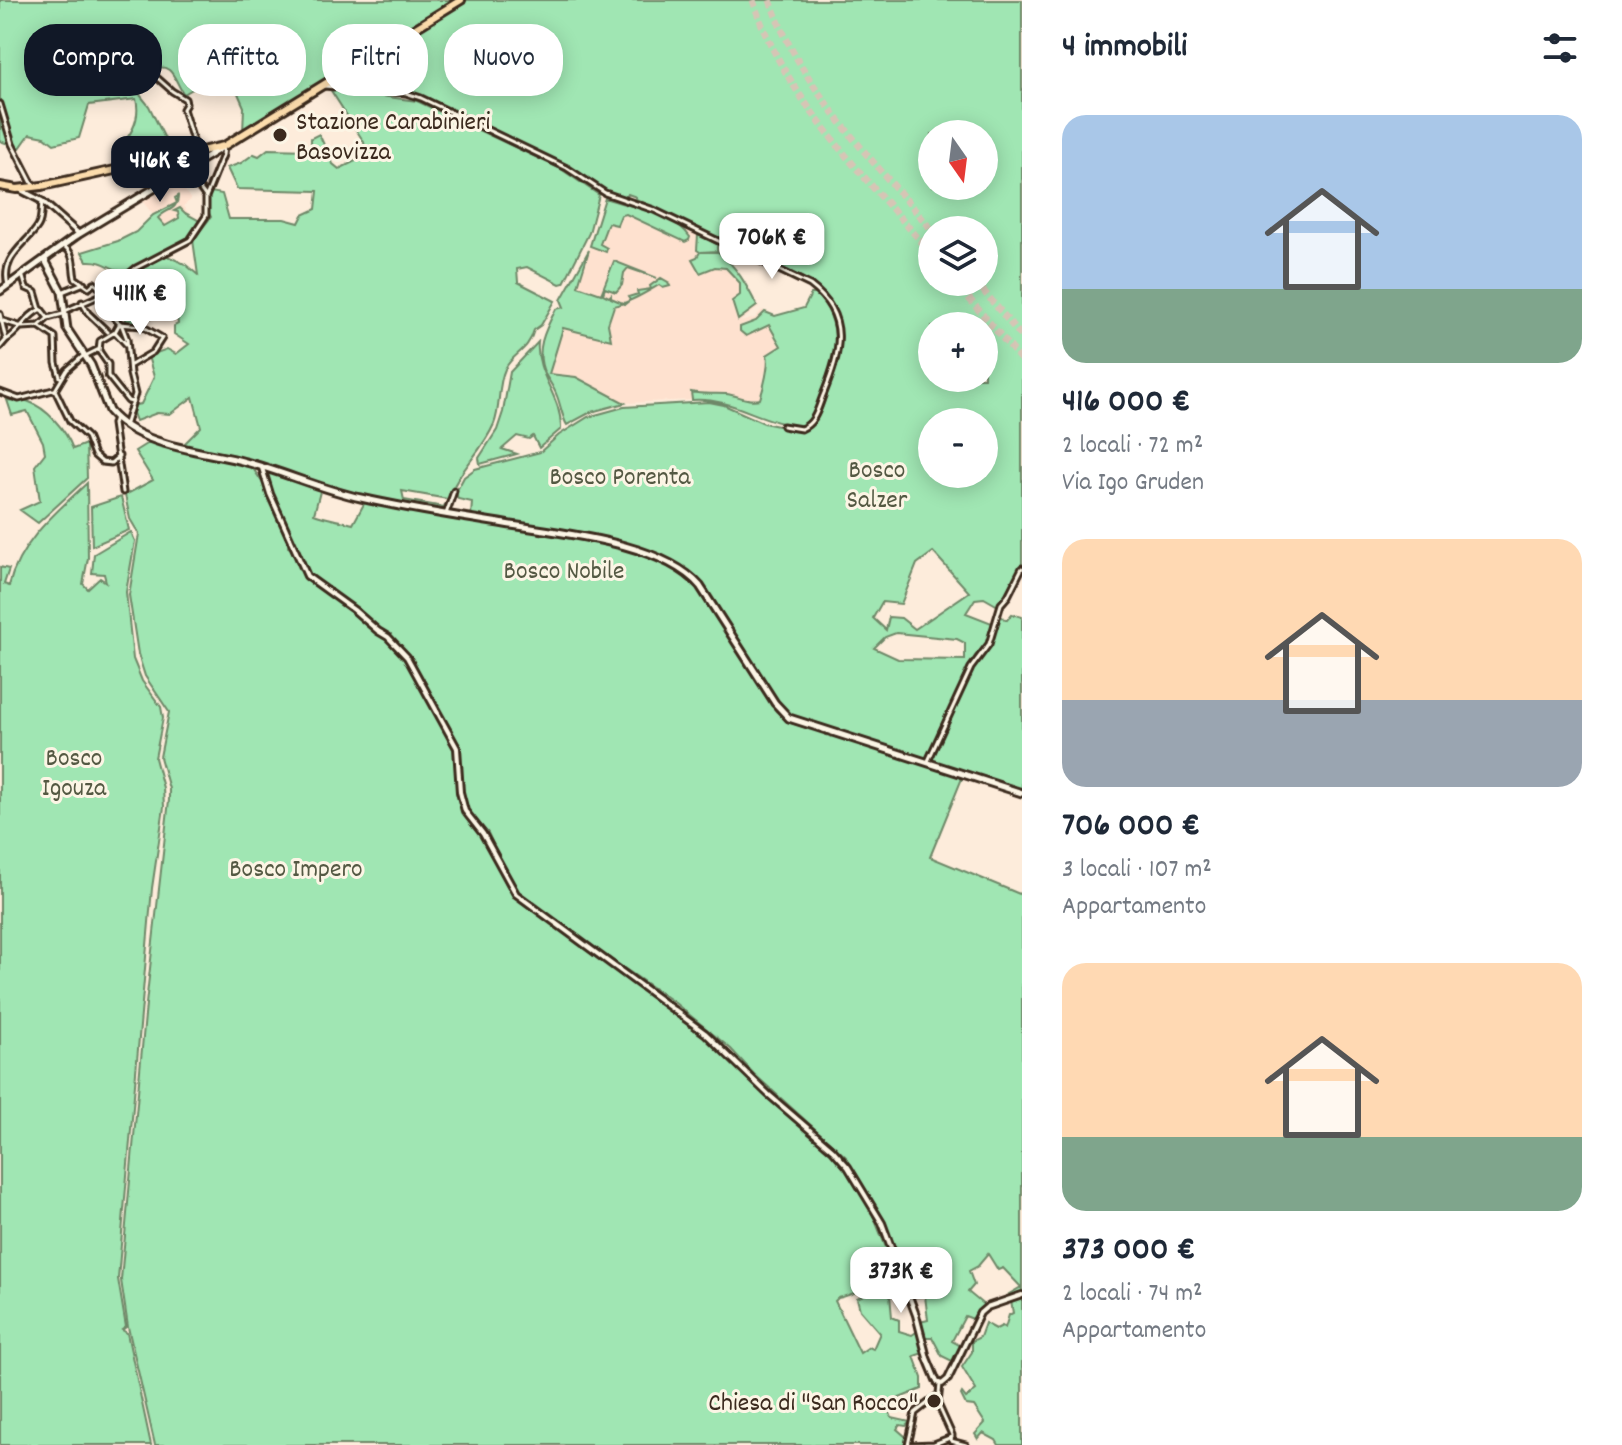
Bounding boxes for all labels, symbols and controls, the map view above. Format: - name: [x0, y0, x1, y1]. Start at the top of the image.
- chip: Compra: [24, 24, 162, 96]
- chip: Affitta: [178, 24, 306, 96]
- chip: Filtri: [322, 24, 428, 96]
- chip: Nuovo: [444, 24, 563, 96]
- text: 4 immobili: [1062, 24, 1187, 73]
- icon: filters: [1538, 26, 1582, 70]
- place label: Stazione Carabinieri Basovizza: [296, 105, 491, 172]
- north arrow: [918, 120, 998, 200]
- map controls: [918, 120, 998, 488]
- marker: Stazione Carabinieri Basovizza: [271, 126, 289, 144]
- pin: 416K €: [95, 136, 225, 204]
- text: 416K €: [129, 143, 191, 180]
- icon: home: [1250, 167, 1394, 311]
- pin: 706K €: [707, 213, 837, 281]
- button: layers: [918, 216, 998, 296]
- text: 706K €: [737, 220, 807, 257]
- pin: 411K €: [75, 269, 205, 337]
- text: 411K €: [113, 276, 167, 313]
- button: +: [918, 312, 998, 392]
- text: 416 000 €: [1062, 379, 1190, 428]
- button: −: [918, 408, 998, 488]
- text: 2 locali · 72 m²: [1062, 428, 1203, 465]
- park label: Bosco Salzer: [847, 453, 908, 520]
- park label: Bosco Porenta: [549, 460, 691, 497]
- text: Via Igo Gruden: [1062, 465, 1204, 502]
- park label: Bosco Nobile: [504, 554, 624, 591]
- icon: home: [1250, 591, 1394, 735]
- park label: Bosco Igouza: [42, 741, 107, 808]
- text: 706 000 €: [1062, 803, 1200, 852]
- park label: Bosco Impero: [229, 852, 363, 889]
- text: 3 locali · 107 m²: [1062, 852, 1212, 889]
- text: Appartamento: [1062, 889, 1206, 926]
- icon: home: [1250, 1015, 1394, 1159]
- text: 373 000 €: [1062, 1227, 1195, 1276]
- pin: 373K €: [836, 1247, 966, 1315]
- text: 373K €: [868, 1254, 934, 1291]
- text: 2 locali · 74 m²: [1062, 1276, 1203, 1313]
- text: Appartamento: [1062, 1313, 1206, 1350]
- place label: Chiesa di "San Rocco": [708, 1386, 918, 1423]
- marker: Chiesa di "San Rocco": [925, 1392, 943, 1410]

